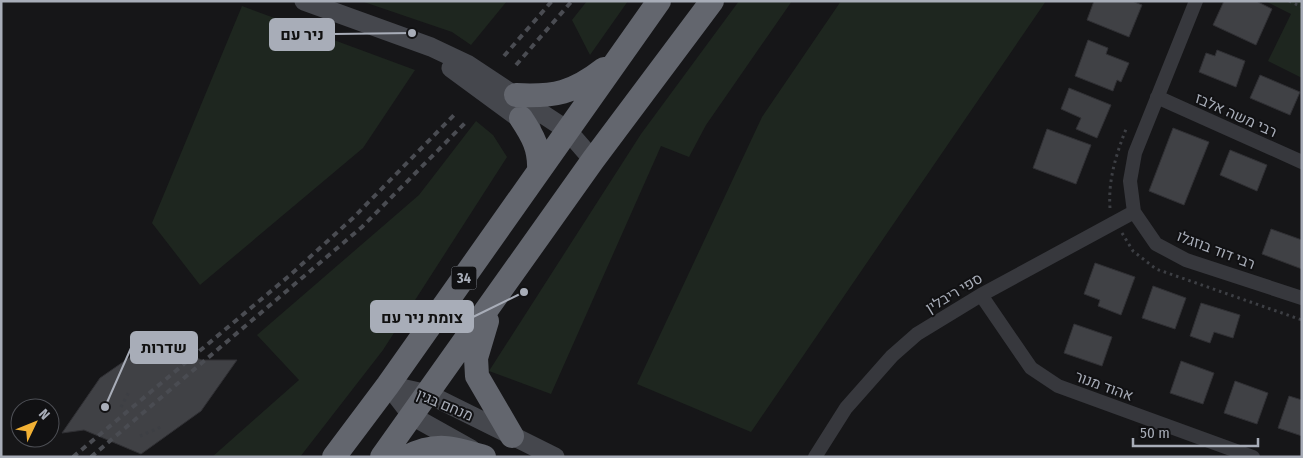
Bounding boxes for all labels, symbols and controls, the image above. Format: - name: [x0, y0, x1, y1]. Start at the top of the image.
- callout: ניר עם: [270, 19, 334, 50]
- text: ניר עם: [280, 25, 324, 44]
- street label: רבי משה אלבז: [1192, 89, 1280, 141]
- street label: רבי דוד בוזגלו: [1174, 227, 1258, 273]
- road number: 34: [452, 266, 476, 290]
- street label: ספי ריבלין: [922, 269, 986, 317]
- callout: צומת ניר עם: [371, 301, 473, 332]
- text: צומת ניר עם: [381, 308, 463, 327]
- callout: שדרות: [131, 332, 197, 363]
- text: שדרות: [141, 338, 187, 357]
- street label: אהוד מנור: [1072, 367, 1136, 405]
- street label: מנחם בגין: [414, 385, 476, 425]
- north arrow: [10, 398, 60, 448]
- text: N: [35, 406, 53, 423]
- scale bar: [1133, 416, 1258, 448]
- text: 50 m: [1140, 424, 1170, 442]

